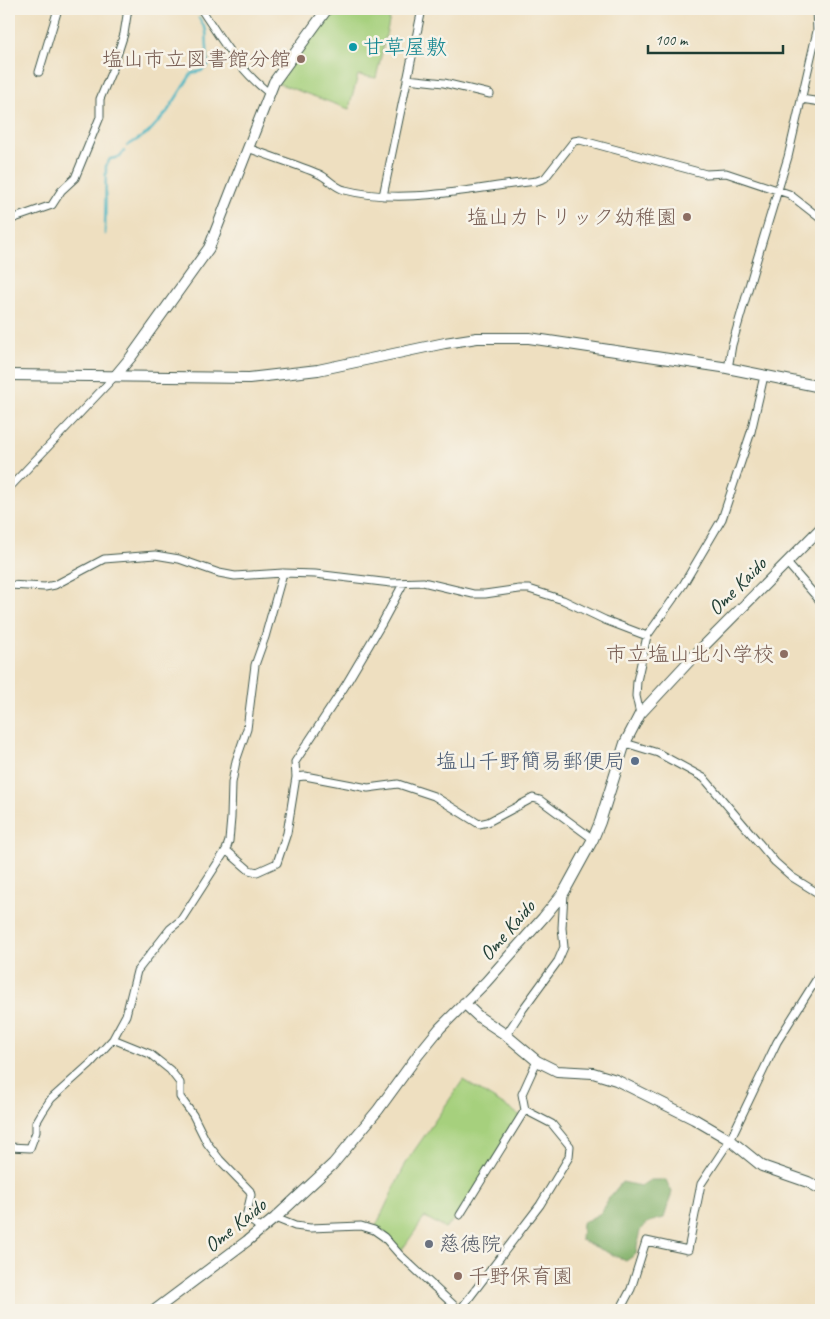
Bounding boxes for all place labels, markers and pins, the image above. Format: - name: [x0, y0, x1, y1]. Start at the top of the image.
- place label: 甘草屋敷: [363, 34, 447, 60]
- marker: 甘草屋敷: [347, 41, 359, 53]
- place label: 塩山市立図書館分館: [102, 46, 291, 72]
- marker: 塩山市立図書館分館: [295, 53, 307, 65]
- place label: 塩山カトリック幼稚園: [467, 204, 677, 230]
- marker: 塩山カトリック幼稚園: [681, 211, 693, 223]
- place label: 市立塩山北小学校: [606, 641, 774, 667]
- marker: 市立塩山北小学校: [778, 648, 790, 660]
- place label: 塩山千野簡易郵便局: [436, 748, 625, 774]
- marker: 塩山千野簡易郵便局: [629, 755, 641, 767]
- place label: 慈徳院: [439, 1231, 502, 1257]
- marker: 慈徳院: [423, 1238, 435, 1250]
- place label: 千野保育園: [468, 1263, 573, 1289]
- marker: 千野保育園: [452, 1270, 464, 1282]

